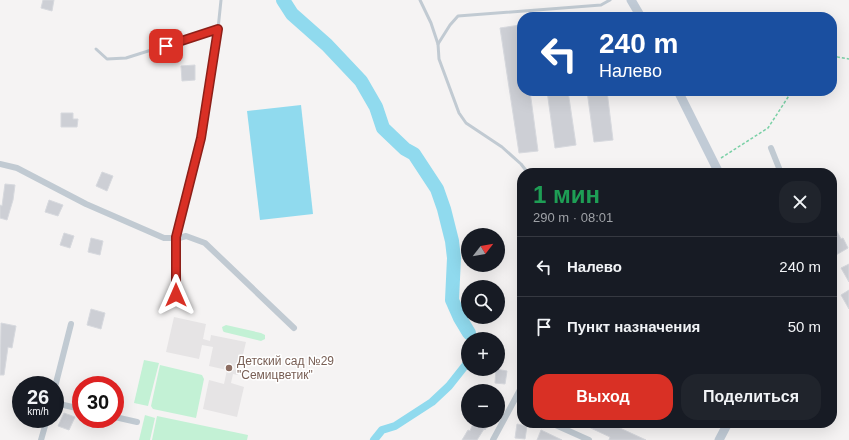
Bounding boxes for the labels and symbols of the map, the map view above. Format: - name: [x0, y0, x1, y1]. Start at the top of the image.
- pin: [149, 29, 183, 63]
- north arrow: [461, 228, 505, 272]
- position arrow: [155, 274, 197, 316]
- place label: Детский сад №29 "Семицветик": [237, 354, 334, 382]
- marker: Детский сад №29 "Семицветик": [224, 363, 234, 373]
- speed limit sign: 30: [72, 376, 124, 428]

